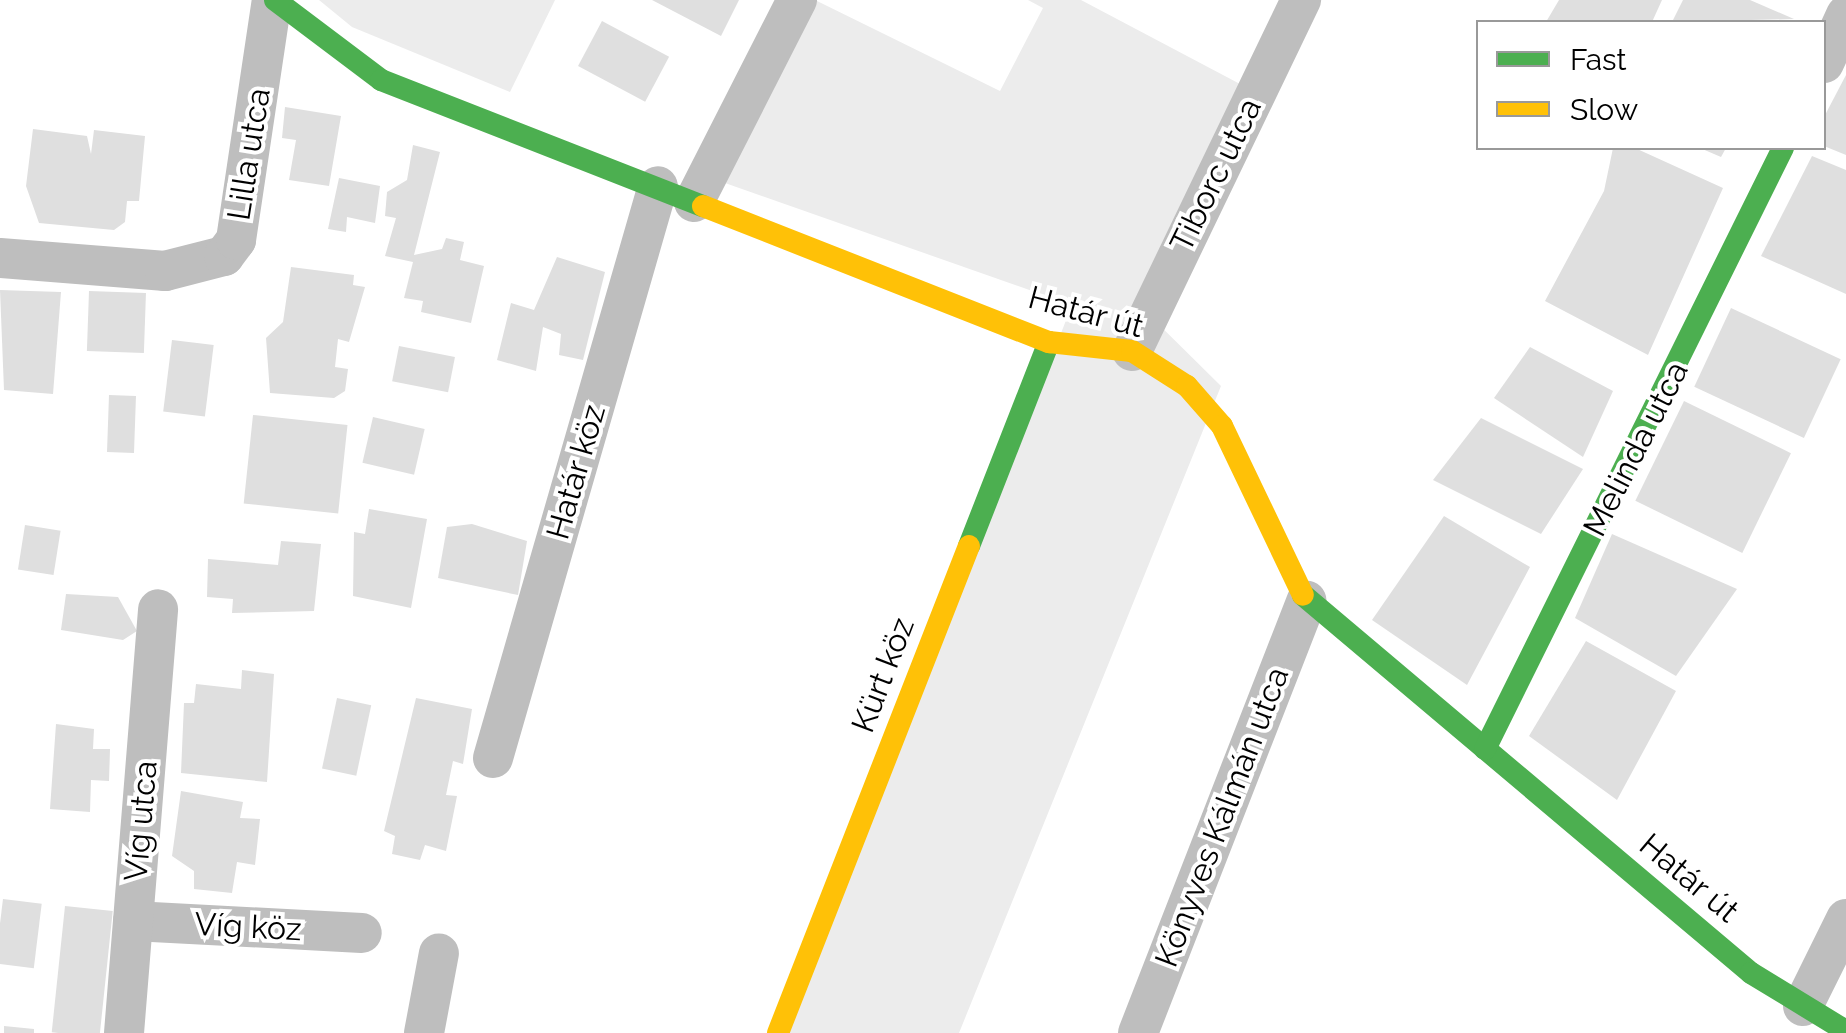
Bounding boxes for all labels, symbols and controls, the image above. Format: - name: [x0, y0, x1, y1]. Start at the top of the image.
- legend: [1476, 20, 1826, 150]
- text: Fast: [1570, 42, 1627, 77]
- street label: Lilla utca: [220, 85, 278, 223]
- street label: Tiborc utca: [1162, 92, 1270, 258]
- text: Slow: [1570, 92, 1638, 127]
- street label: Határ út: [1024, 278, 1148, 346]
- street label: Melinda utca: [1576, 355, 1696, 543]
- street label: Határ köz: [538, 400, 614, 544]
- street label: Kürt köz: [844, 612, 922, 738]
- street label: Könyves Kálmán utca: [1147, 662, 1297, 972]
- street label: Víg utca: [117, 759, 165, 883]
- street label: Határ út: [1631, 825, 1747, 931]
- street label: Víg köz: [193, 905, 303, 949]

